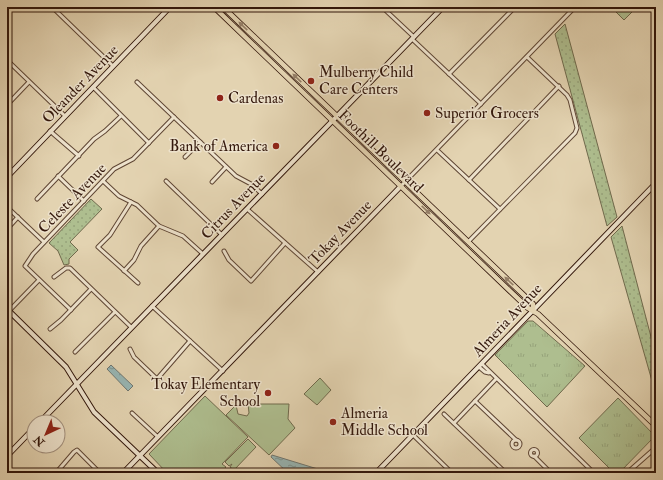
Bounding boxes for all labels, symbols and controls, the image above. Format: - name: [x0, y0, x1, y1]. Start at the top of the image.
- one-way arrow: [238, 22, 248, 31]
- street label: Oleander Avenue: [38, 41, 123, 128]
- place label: Mulberry Child Care Centers: [319, 63, 414, 99]
- one-way arrow: [292, 73, 302, 83]
- marker: Mulberry Child Care Centers: [306, 76, 316, 86]
- place label: Cardenas: [228, 89, 283, 108]
- marker: Cardenas: [215, 93, 225, 103]
- place label: Superior Grocers: [435, 104, 539, 124]
- street label: Foothill Boulevard: [334, 106, 428, 197]
- marker: Superior Grocers: [422, 108, 432, 118]
- place label: Bank of America: [170, 137, 269, 156]
- marker: Bank of America: [271, 141, 281, 151]
- street label: Celeste Avenue: [34, 159, 111, 237]
- street label: Citrus Avenue: [197, 169, 270, 243]
- street label: Tokay Avenue: [305, 196, 376, 269]
- one-way arrow: [421, 206, 431, 215]
- one-way arrow: [504, 276, 514, 286]
- street label: Almeria Avenue: [468, 280, 546, 362]
- place label: Tokay Elementary School: [151, 375, 260, 411]
- marker: Tokay Elementary School: [263, 388, 273, 398]
- place label: Almeria Middle School: [340, 404, 428, 440]
- north arrow: [26, 414, 66, 454]
- marker: Almeria Middle School: [328, 417, 338, 427]
- text: N: [31, 432, 48, 450]

